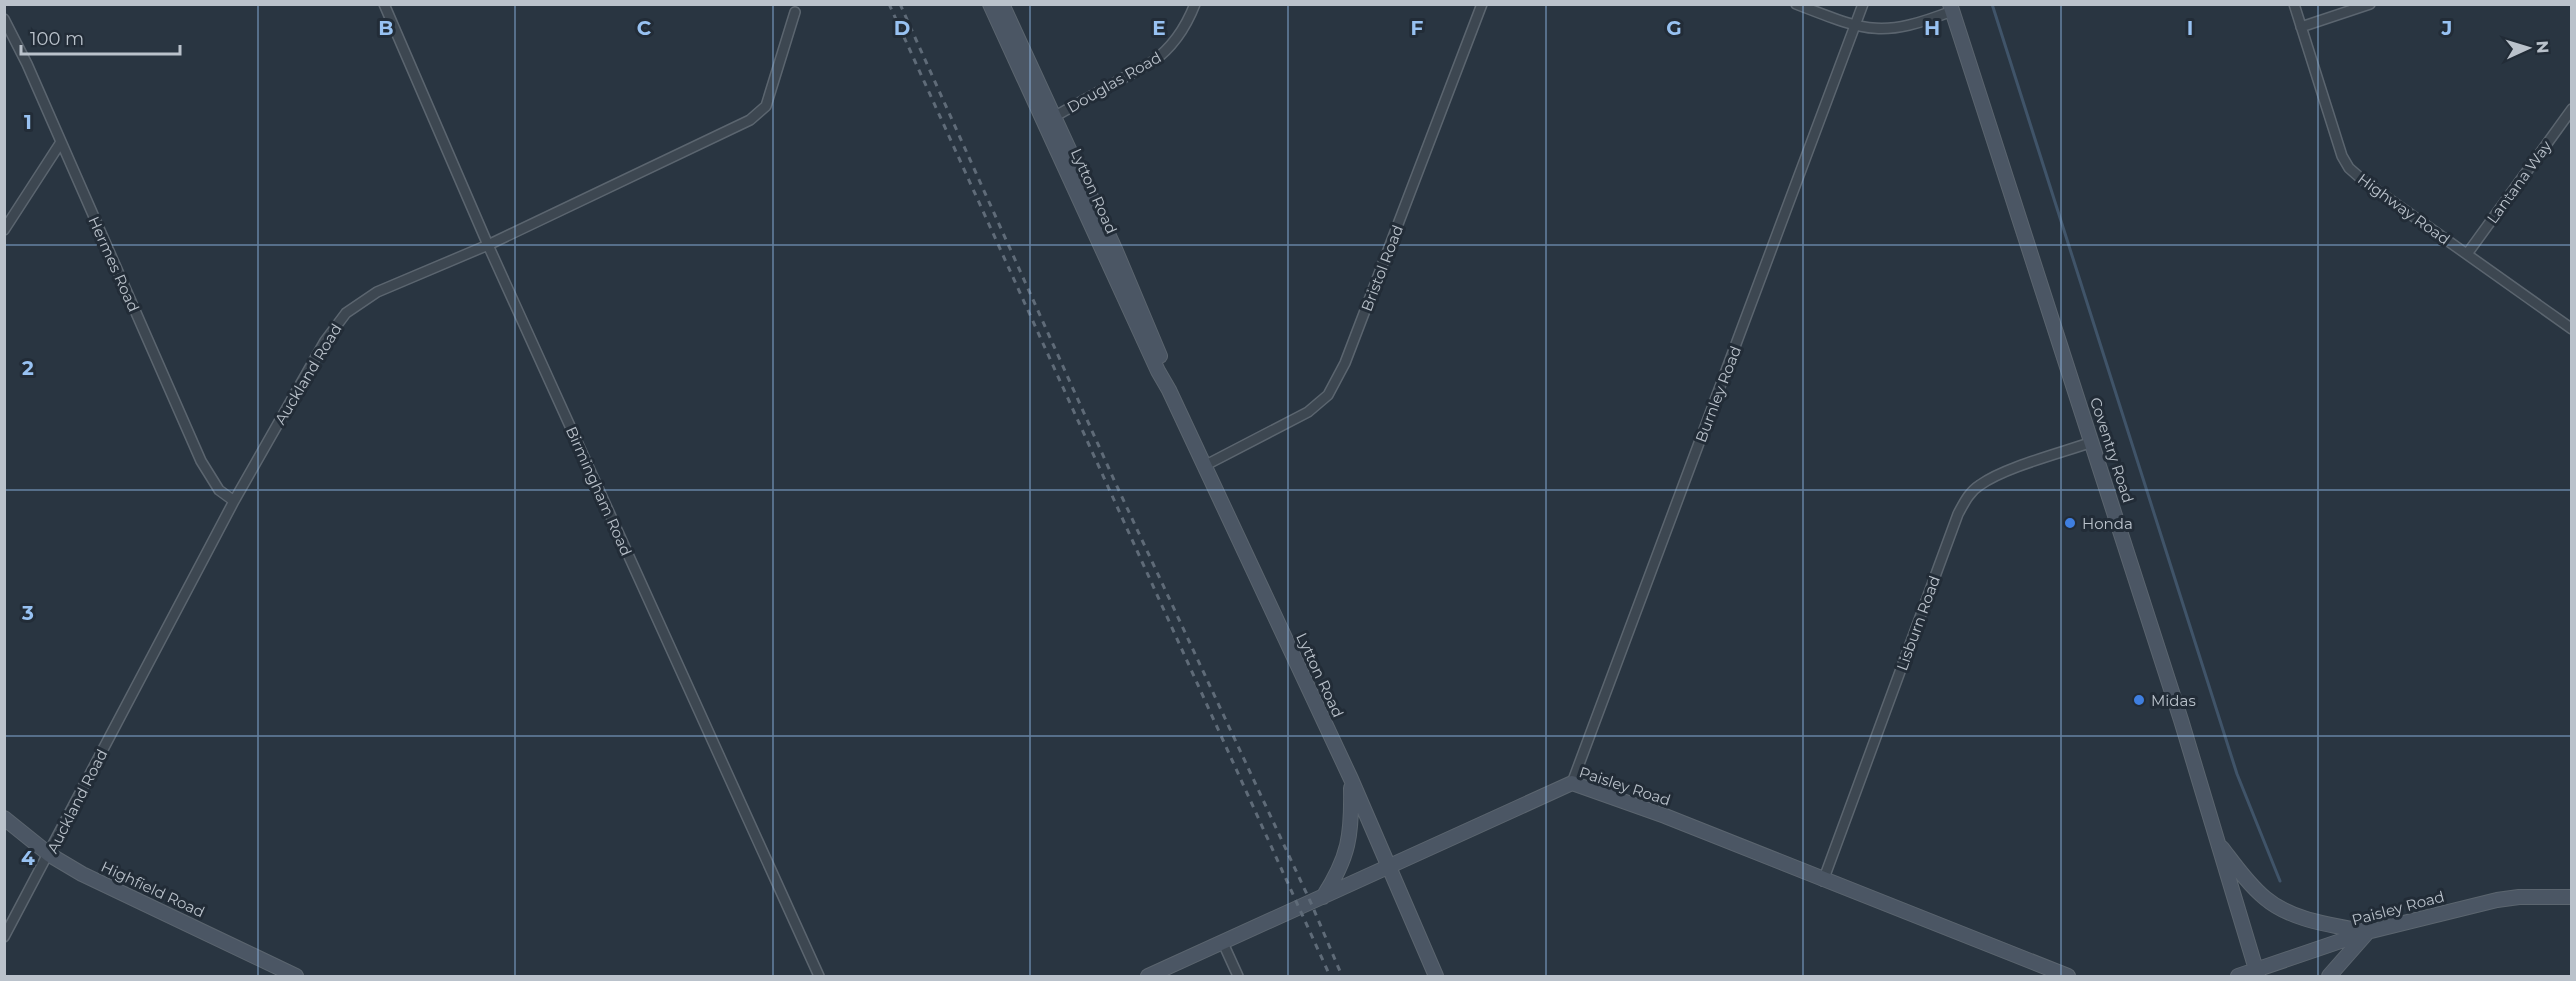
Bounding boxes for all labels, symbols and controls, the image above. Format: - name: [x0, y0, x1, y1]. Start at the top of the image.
- text: B: [378, 16, 394, 40]
- text: C: [637, 16, 652, 40]
- text: D: [894, 16, 910, 40]
- text: E: [1152, 16, 1166, 40]
- text: F: [1411, 16, 1424, 40]
- text: G: [1666, 16, 1682, 40]
- text: H: [1924, 16, 1940, 40]
- text: I: [2187, 16, 2193, 40]
- text: J: [2441, 16, 2452, 40]
- scale bar: [21, 18, 180, 56]
- north arrow: [2498, 18, 2558, 78]
- text: 100 m: [30, 28, 84, 50]
- text: N: [2533, 40, 2552, 54]
- street label: Douglas Road: [1064, 47, 1164, 117]
- text: 1: [24, 110, 32, 134]
- street label: Lantana Way: [2483, 136, 2556, 227]
- street label: Lytton Road: [1067, 145, 1121, 237]
- street label: Highway Road: [2354, 169, 2454, 249]
- street label: Hermes Road: [84, 213, 144, 315]
- street label: Bristol Road: [1357, 222, 1407, 314]
- street label: Auckland Road: [270, 320, 346, 428]
- street label: Burnley Road: [1691, 343, 1745, 445]
- text: 2: [22, 356, 34, 380]
- street label: Coventry Road: [2086, 395, 2138, 505]
- street label: Birmingham Road: [562, 423, 636, 559]
- place label: Honda: [2082, 514, 2133, 533]
- marker: Honda: [2063, 516, 2077, 530]
- street label: Lisburn Road: [1892, 573, 1944, 673]
- text: 3: [21, 601, 34, 625]
- street label: Lytton Road: [1292, 630, 1348, 720]
- place label: Midas: [2151, 691, 2196, 710]
- marker: Midas: [2132, 693, 2146, 707]
- street label: Auckland Road: [43, 746, 111, 856]
- street label: Paisley Road: [1577, 762, 1673, 810]
- text: 4: [21, 846, 35, 870]
- street label: Highfield Road: [98, 857, 208, 921]
- street label: Paisley Road: [2350, 887, 2446, 929]

